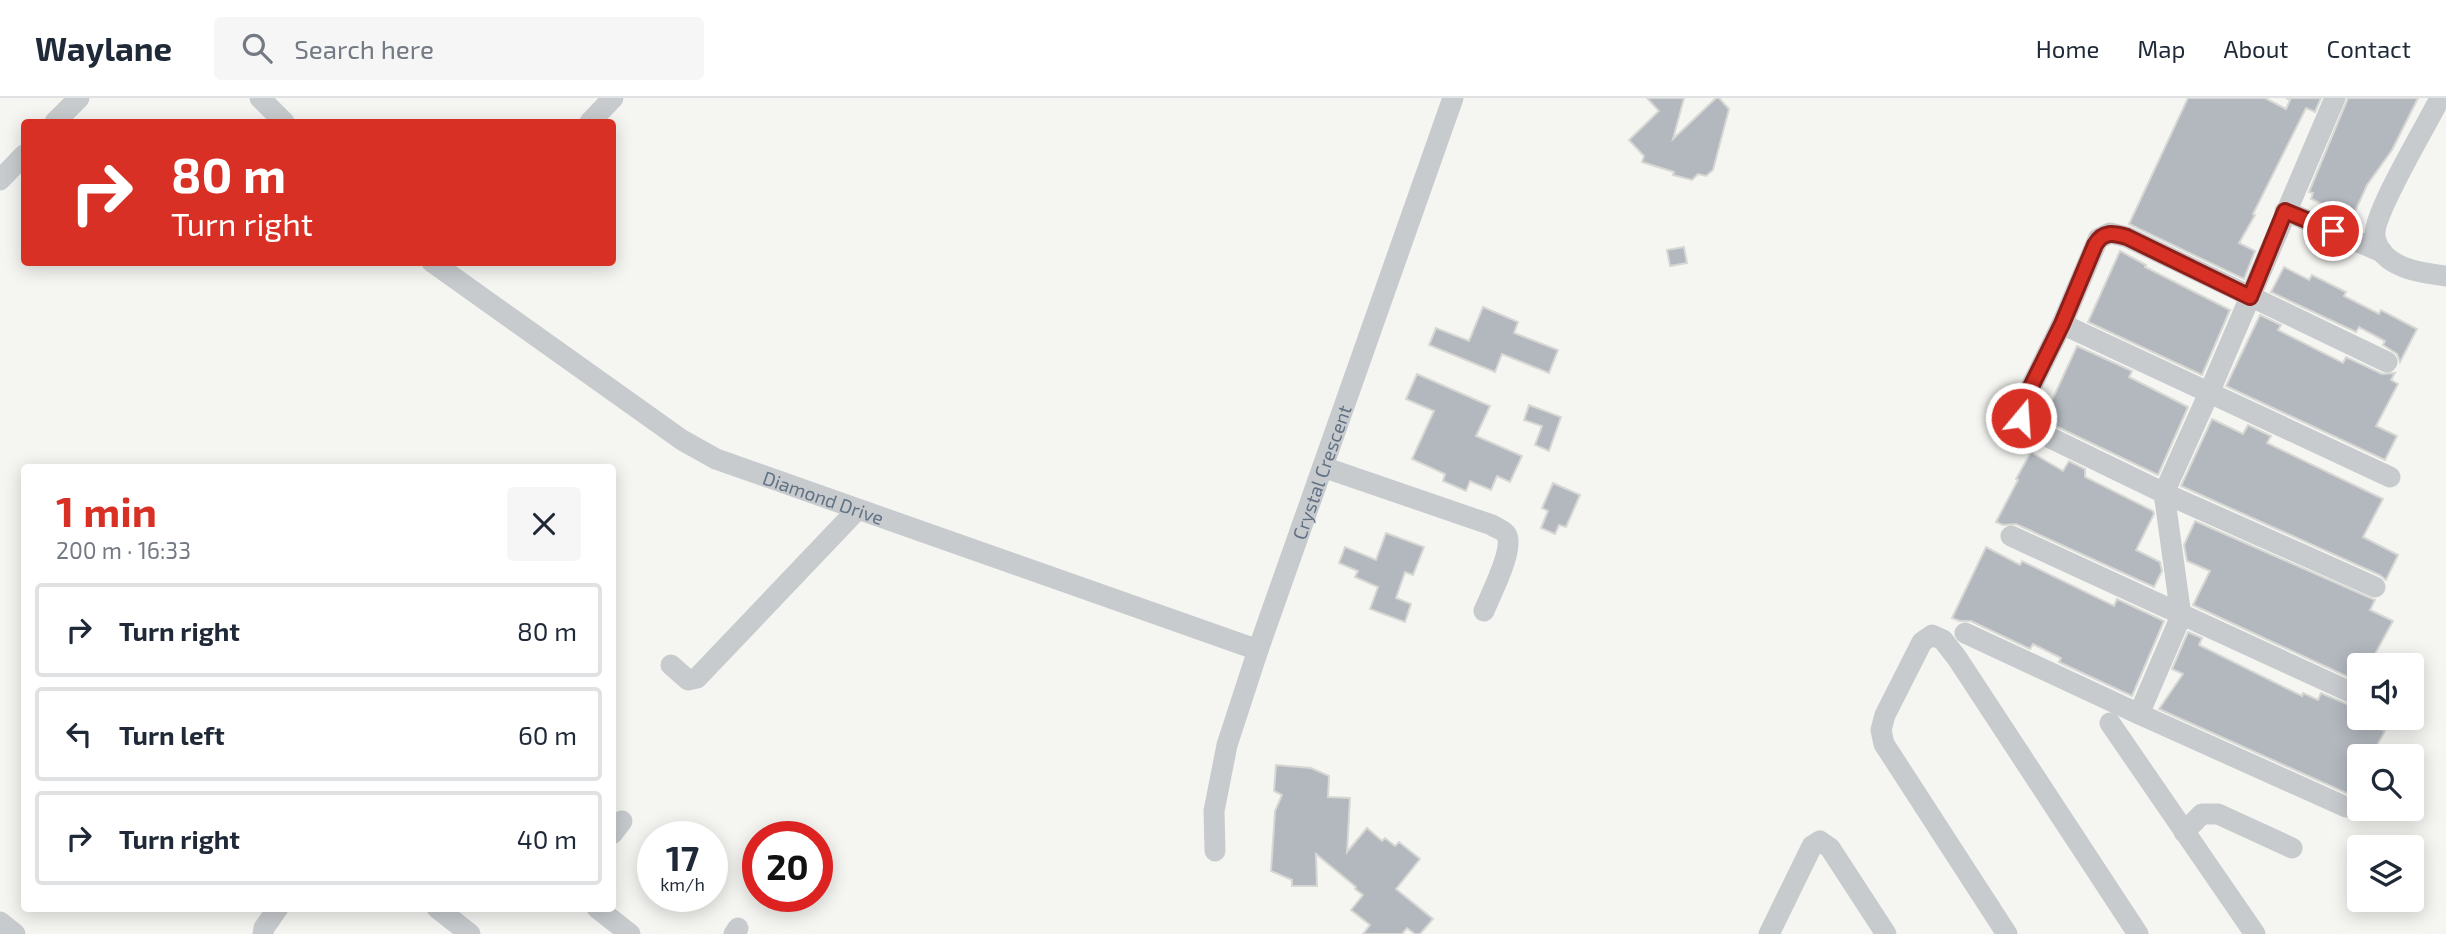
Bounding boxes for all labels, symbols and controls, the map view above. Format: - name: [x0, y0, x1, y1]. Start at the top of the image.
- search box: [214, 17, 704, 80]
- text: Waylane: [35, 28, 172, 68]
- icon: search: [238, 29, 276, 67]
- text: Search here: [294, 33, 434, 64]
- text: Home: [2036, 34, 2099, 63]
- text: Map: [2137, 34, 2185, 63]
- text: About: [2223, 34, 2289, 63]
- text: Contact: [2327, 34, 2411, 63]
- text: 80 m: [171, 144, 286, 203]
- icon: right: [56, 147, 147, 238]
- pin: [2303, 201, 2363, 261]
- text: Turn right: [171, 204, 313, 242]
- icon: arrive: [2314, 212, 2352, 250]
- position arrow: [1984, 381, 2058, 455]
- street label: Crystal Crescent: [1287, 402, 1355, 542]
- street label: Diamond Drive: [760, 465, 887, 529]
- text: 1 min: [56, 485, 157, 535]
- button: close: [507, 487, 581, 561]
- text: 200 m · 16:33: [56, 536, 191, 564]
- icon: right: [60, 611, 98, 649]
- text: Turn right: [119, 615, 240, 646]
- text: 80 m: [517, 615, 577, 646]
- map controls: [2347, 653, 2424, 912]
- button: sound: [2347, 653, 2424, 730]
- icon: left: [60, 715, 98, 753]
- text: Turn left: [119, 719, 225, 750]
- text: 60 m: [518, 719, 577, 750]
- button: search: [2347, 744, 2424, 821]
- icon: right: [60, 819, 98, 857]
- speed limit sign: 20: [742, 821, 833, 912]
- text: Turn right: [119, 823, 240, 854]
- text: 40 m: [517, 823, 577, 854]
- button: layers: [2347, 835, 2424, 912]
- text: 17: [666, 836, 699, 878]
- text: km/h: [660, 873, 705, 895]

